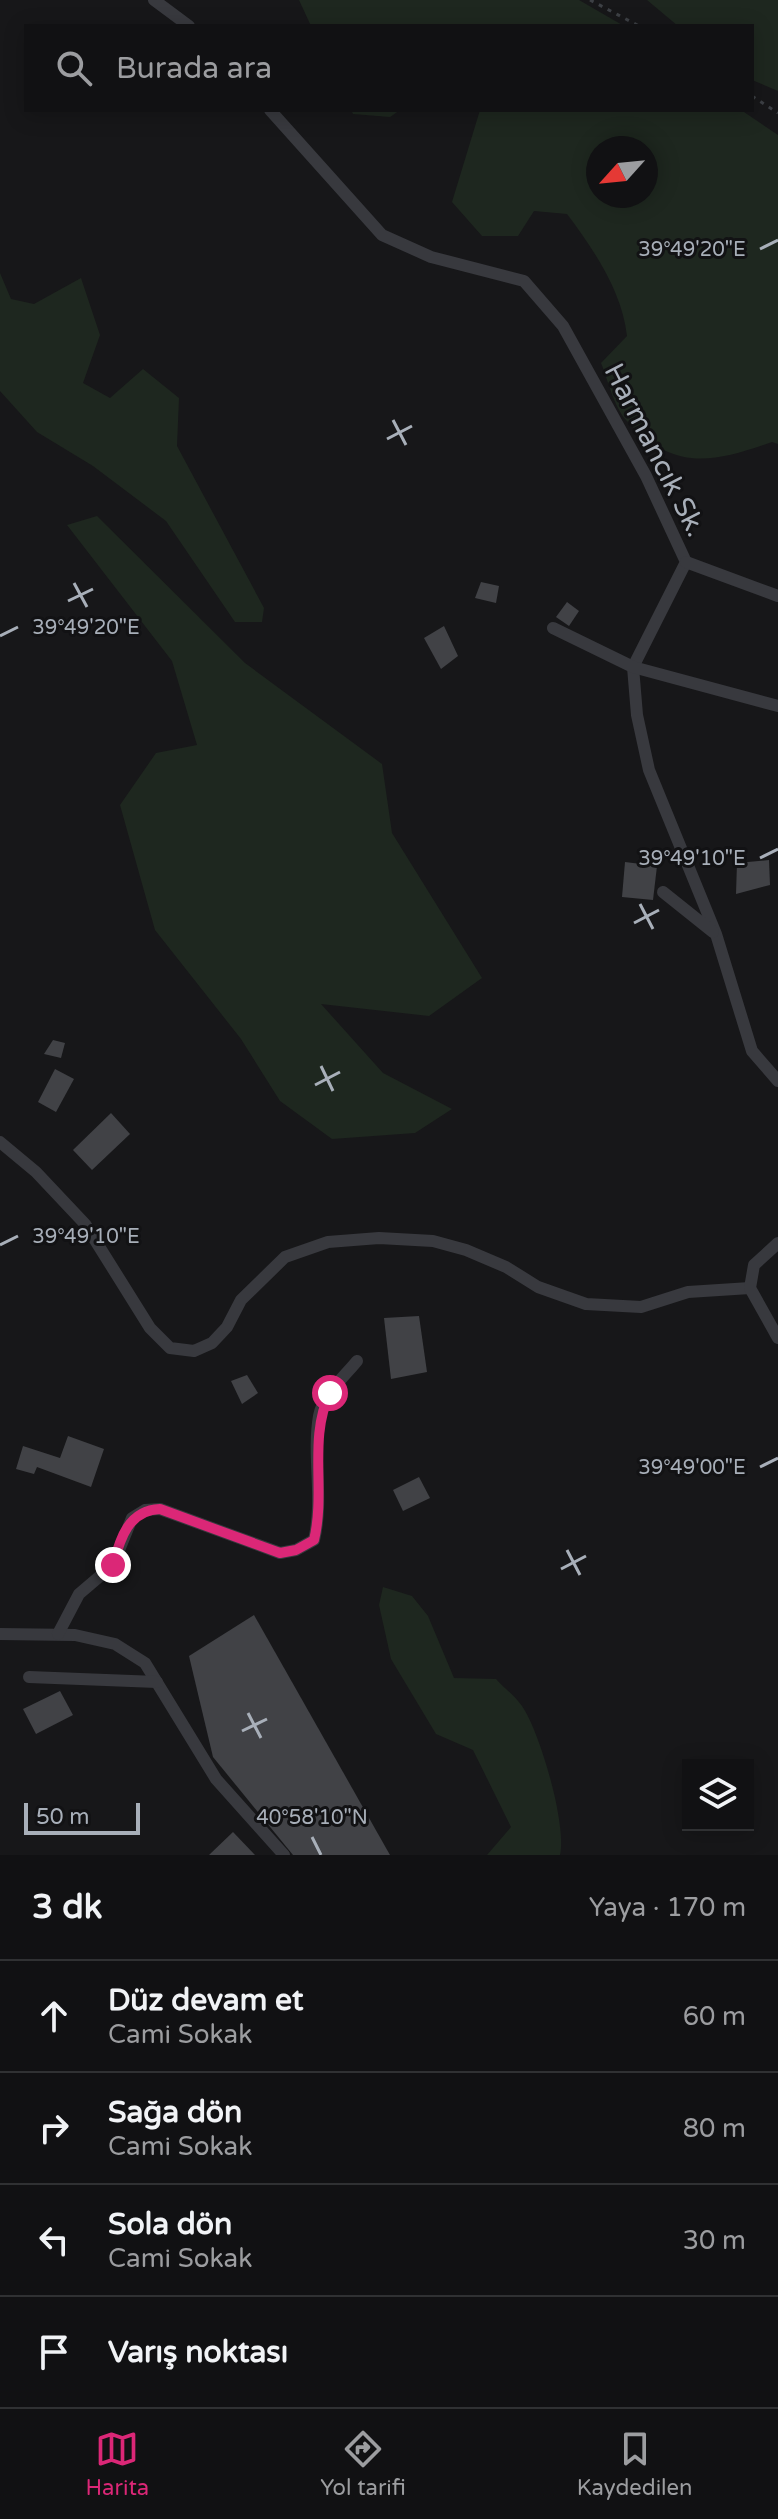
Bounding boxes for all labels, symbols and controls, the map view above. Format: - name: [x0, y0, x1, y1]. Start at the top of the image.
- search box: [24, 24, 754, 112]
- icon: search: [52, 46, 96, 90]
- text: Burada ara: [116, 50, 272, 87]
- north arrow: [586, 136, 658, 208]
- text: 39°49'20"E: [638, 238, 746, 262]
- street label: Harmancık Sk.: [597, 358, 713, 542]
- text: 39°49'20"E: [32, 616, 140, 640]
- text: 39°49'10"E: [638, 847, 746, 871]
- text: 39°49'10"E: [32, 1225, 140, 1249]
- route start: [312, 1375, 348, 1411]
- text: 39°49'00"E: [638, 1456, 746, 1480]
- route end: [95, 1547, 131, 1583]
- map controls: [682, 1759, 754, 1831]
- button: layers: [682, 1759, 754, 1831]
- scale bar: [24, 1799, 140, 1835]
- text: 50 m: [36, 1804, 90, 1830]
- text: 40°58'10"N: [256, 1806, 368, 1830]
- text: 3 dk: [32, 1887, 102, 1928]
- text: Yaya · 170 m: [589, 1892, 746, 1923]
- text: Düz devam et: [108, 1982, 303, 2019]
- icon: ahead: [32, 1994, 76, 2038]
- text: 60 m: [683, 2001, 746, 2032]
- text: Cami Sokak: [108, 2019, 252, 2050]
- text: Sağa dön: [108, 2094, 242, 2131]
- icon: right: [32, 2106, 76, 2150]
- text: 80 m: [683, 2113, 746, 2144]
- text: Cami Sokak: [108, 2131, 252, 2162]
- text: Sola dön: [108, 2206, 232, 2243]
- icon: left: [32, 2218, 76, 2262]
- text: 30 m: [683, 2225, 746, 2256]
- text: Cami Sokak: [108, 2243, 252, 2274]
- icon: arrive: [32, 2330, 76, 2374]
- text: Varış noktası: [108, 2334, 288, 2371]
- tab: Harita: [86, 2427, 149, 2501]
- tab: Yol tarifi: [320, 2427, 406, 2501]
- tab: Kaydedilen: [577, 2427, 692, 2501]

